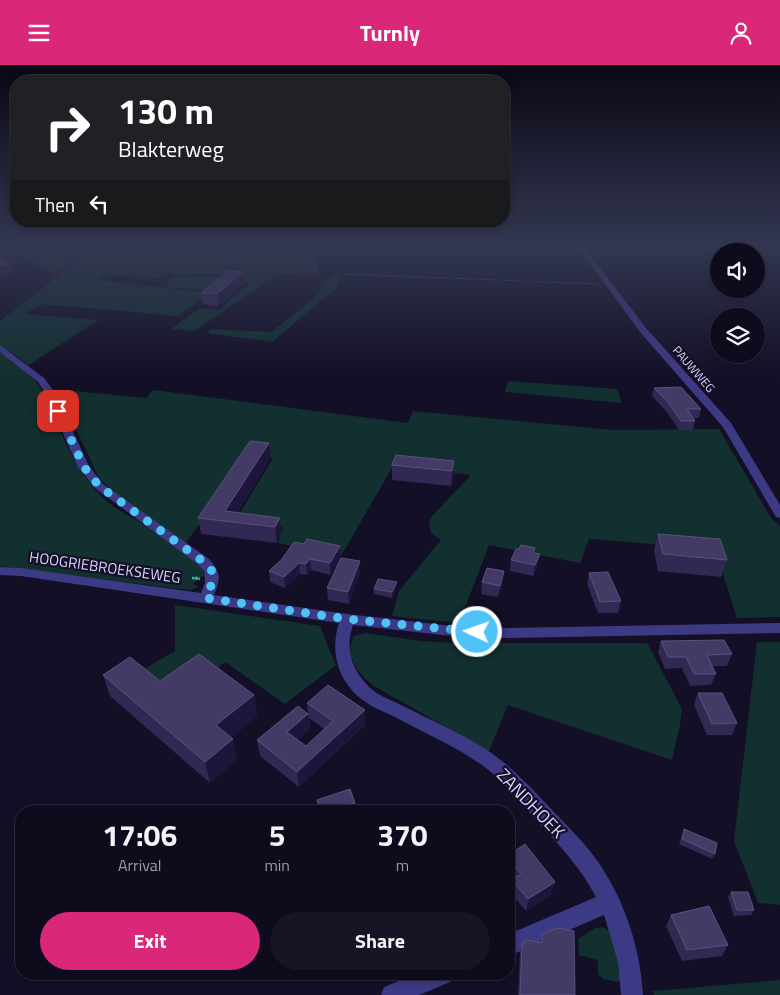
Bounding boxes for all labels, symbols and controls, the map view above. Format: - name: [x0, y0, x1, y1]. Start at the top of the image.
- text: Turnly: [360, 16, 420, 50]
- icon: menu: [25, 19, 53, 47]
- icon: person: [727, 19, 755, 47]
- text: 130 m: [118, 84, 214, 138]
- icon: right: [35, 95, 100, 160]
- text: Blakterweg: [118, 132, 224, 166]
- text: Then: [35, 190, 75, 219]
- icon: left: [85, 190, 113, 218]
- map controls: [710, 243, 765, 363]
- button: sound: [710, 243, 765, 298]
- button: layers: [710, 308, 765, 363]
- street label: PAUWWEG: [668, 341, 720, 397]
- pin: [37, 390, 79, 432]
- icon: arrive: [44, 397, 72, 425]
- street label: HOOGRIEBROEKSEWEG: [28, 545, 182, 589]
- position arrow: [450, 605, 502, 657]
- street label: ZANDHOEK: [491, 762, 571, 844]
- text: 17:06: [102, 812, 177, 858]
- text: 5: [269, 812, 286, 858]
- text: 370: [377, 812, 428, 858]
- text: Arrival: [118, 853, 161, 877]
- text: min: [264, 853, 290, 877]
- text: m: [396, 853, 409, 877]
- button: Exit: [40, 912, 260, 970]
- button: Share: [270, 912, 490, 970]

